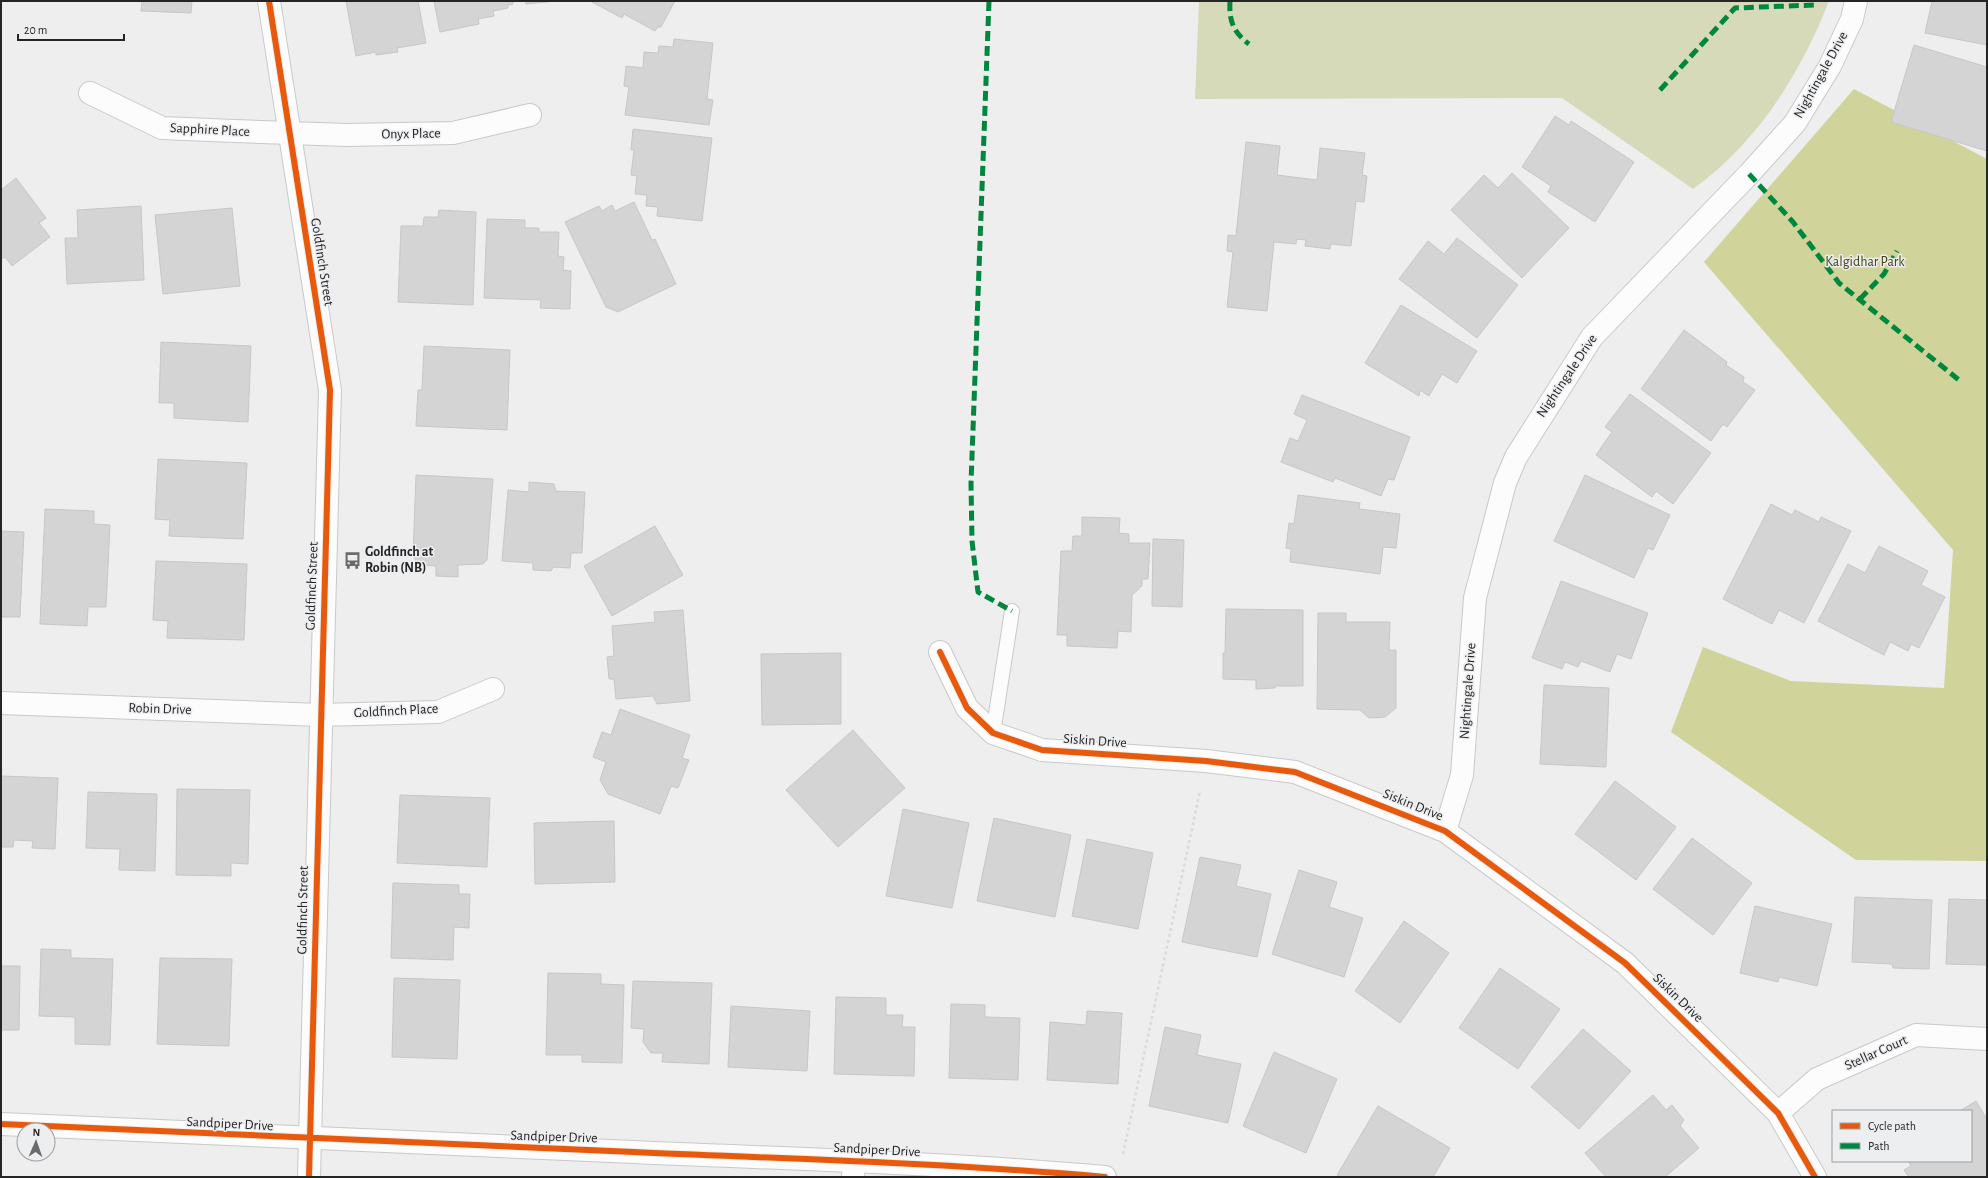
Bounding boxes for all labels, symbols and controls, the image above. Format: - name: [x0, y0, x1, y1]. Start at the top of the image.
- scale bar: [18, 16, 124, 42]
- text: 20 m: [24, 24, 47, 36]
- street label: Nightingale Drive: [1791, 29, 1851, 121]
- street label: Sapphire Place: [170, 121, 250, 139]
- street label: Onyx Place: [381, 126, 441, 142]
- street label: Goldfinch Street: [308, 217, 336, 307]
- park label: Kalgidhar Park: [1825, 255, 1905, 269]
- street label: Nightingale Drive: [1534, 332, 1600, 420]
- street label: Goldfinch Street: [303, 541, 321, 631]
- place label: Goldfinch at Robin (NB): [365, 545, 434, 575]
- bus stop icon: Goldfinch at Robin (NB): [342, 550, 362, 570]
- street label: Nightingale Drive: [1458, 642, 1478, 740]
- street label: Robin Drive: [128, 701, 192, 717]
- street label: Goldfinch Place: [353, 702, 439, 720]
- street label: Siskin Drive: [1063, 732, 1127, 750]
- street label: Siskin Drive: [1381, 787, 1445, 823]
- street label: Goldfinch Street: [295, 865, 311, 954]
- street label: Siskin Drive: [1650, 971, 1706, 1025]
- street label: Stellar Court: [1842, 1033, 1910, 1073]
- legend: [1832, 1110, 1972, 1162]
- street label: Sandpiper Drive: [186, 1115, 274, 1133]
- text: Cycle path: [1868, 1120, 1916, 1133]
- north arrow: [16, 1122, 56, 1162]
- text: N: [32, 1127, 40, 1138]
- street label: Sandpiper Drive: [510, 1128, 598, 1146]
- text: Path: [1868, 1140, 1890, 1152]
- street label: Sandpiper Drive: [833, 1141, 921, 1159]

